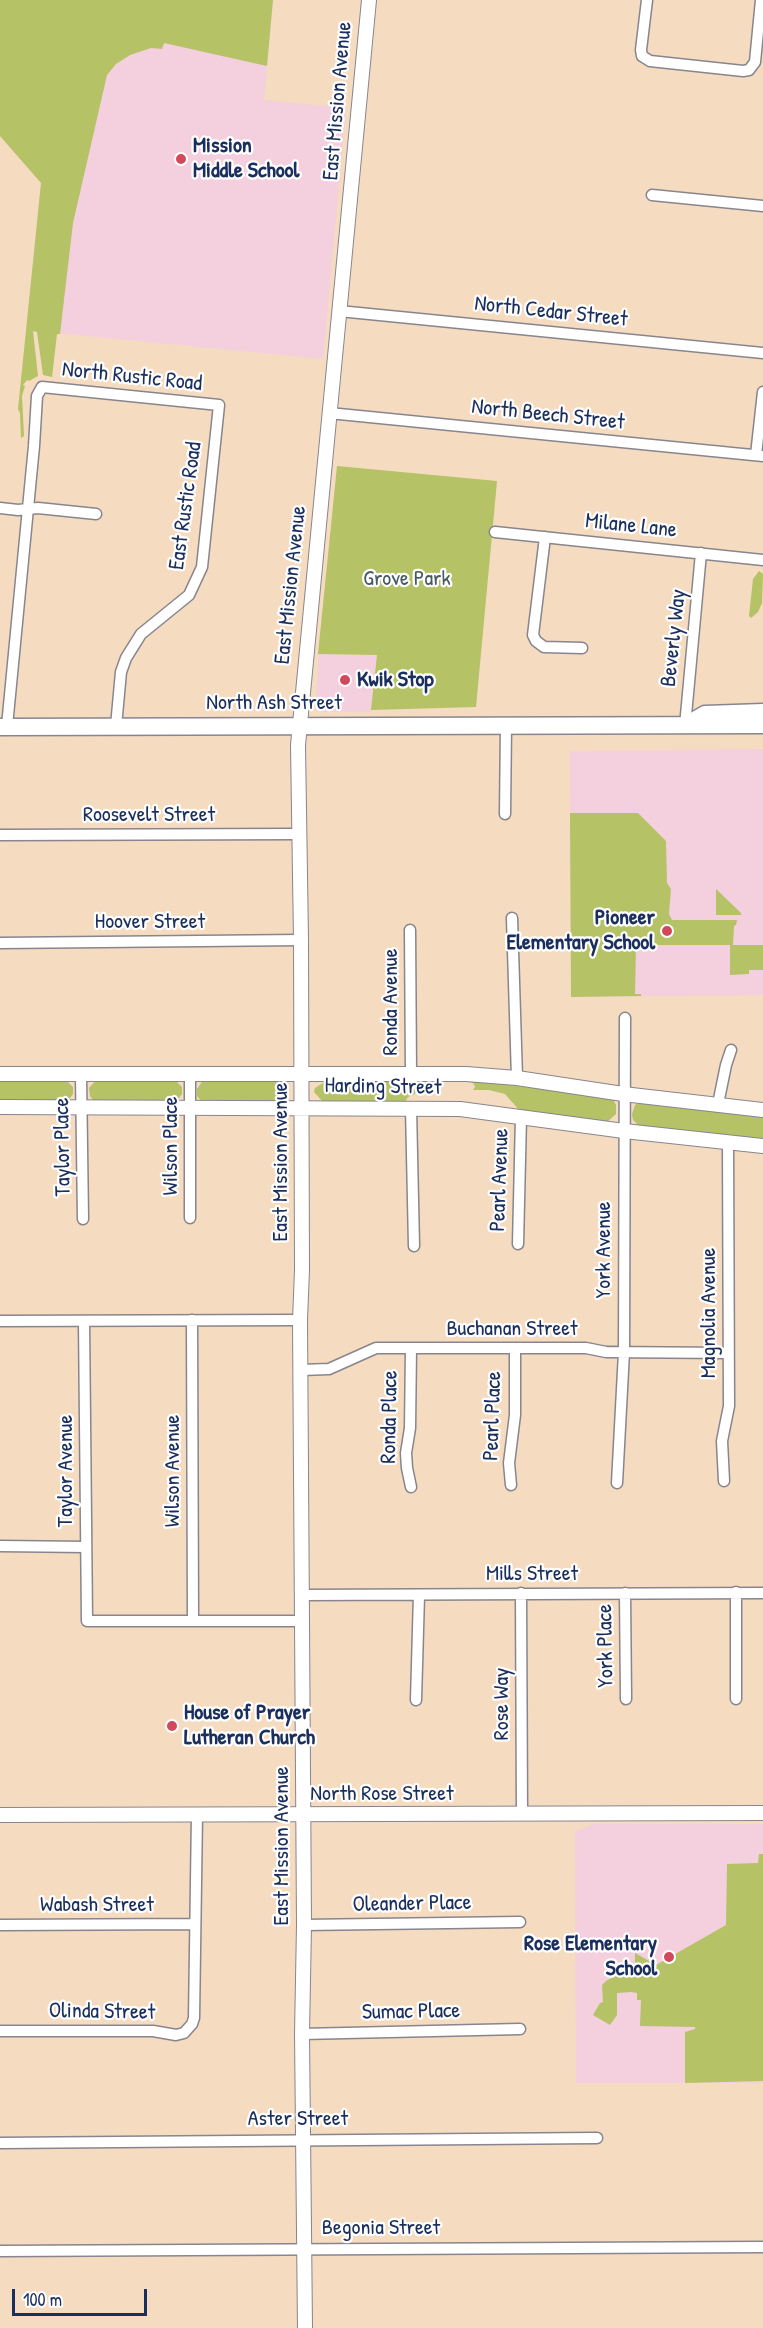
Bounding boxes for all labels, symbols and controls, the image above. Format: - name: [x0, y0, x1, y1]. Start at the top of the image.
- street label: East Mission Avenue: [318, 21, 358, 181]
- place label: Mission Middle School: [193, 133, 299, 184]
- marker: Mission Middle School: [174, 152, 188, 166]
- street label: North Cedar Street: [473, 291, 629, 333]
- street label: North Rustic Road: [61, 357, 203, 397]
- street label: North Beech Street: [470, 394, 626, 436]
- street label: East Rustic Road: [164, 440, 208, 572]
- street label: East Mission Avenue: [270, 505, 312, 665]
- street label: Milane Lane: [584, 508, 678, 544]
- park label: Grove Park: [363, 566, 451, 592]
- street label: Beverly Way: [656, 588, 692, 688]
- place label: Kwik Stop: [357, 667, 434, 693]
- marker: Kwik Stop: [338, 673, 352, 687]
- street label: North Ash Street: [206, 690, 342, 716]
- street label: Roosevelt Street: [83, 802, 215, 828]
- place label: Pioneer Elementary School: [507, 905, 655, 956]
- street label: Hoover Street: [95, 909, 205, 935]
- marker: Pioneer Elementary School: [660, 924, 674, 938]
- street label: Ronda Avenue: [378, 949, 404, 1055]
- street label: Harding Street: [324, 1073, 442, 1101]
- street label: East Mission Avenue: [268, 1083, 294, 1241]
- street label: Wilson Place: [158, 1096, 184, 1196]
- street label: Taylor Place: [49, 1097, 77, 1197]
- street label: Pearl Avenue: [485, 1128, 515, 1232]
- street label: York Avenue: [591, 1201, 617, 1299]
- street label: Magnolia Avenue: [696, 1248, 722, 1378]
- street label: Buchanan Street: [446, 1316, 578, 1342]
- street label: Ronda Place: [376, 1370, 404, 1464]
- street label: Pearl Place: [478, 1371, 508, 1461]
- street label: Taylor Avenue: [53, 1415, 79, 1527]
- street label: Wilson Avenue: [160, 1415, 186, 1527]
- street label: Mills Street: [486, 1561, 578, 1587]
- street label: York Place: [592, 1604, 620, 1688]
- street label: Rose Way: [489, 1668, 515, 1740]
- place label: House of Prayer Lutheran Church: [184, 1700, 315, 1752]
- marker: House of Prayer Lutheran Church: [165, 1719, 179, 1733]
- street label: East Mission Avenue: [269, 1767, 295, 1925]
- street label: North Rose Street: [310, 1781, 454, 1807]
- street label: Oleander Place: [352, 1890, 472, 1918]
- street label: Wabash Street: [40, 1892, 154, 1918]
- place label: Rose Elementary School: [524, 1931, 657, 1982]
- marker: Rose Elementary School: [662, 1950, 676, 1964]
- street label: Olinda Street: [49, 1998, 155, 2026]
- street label: Sumac Place: [362, 1998, 460, 2026]
- street label: Aster Street: [248, 2106, 348, 2132]
- street label: Begonia Street: [322, 2215, 440, 2241]
- scale bar: [15, 2277, 150, 2315]
- text: 100 m: [23, 2287, 62, 2312]

